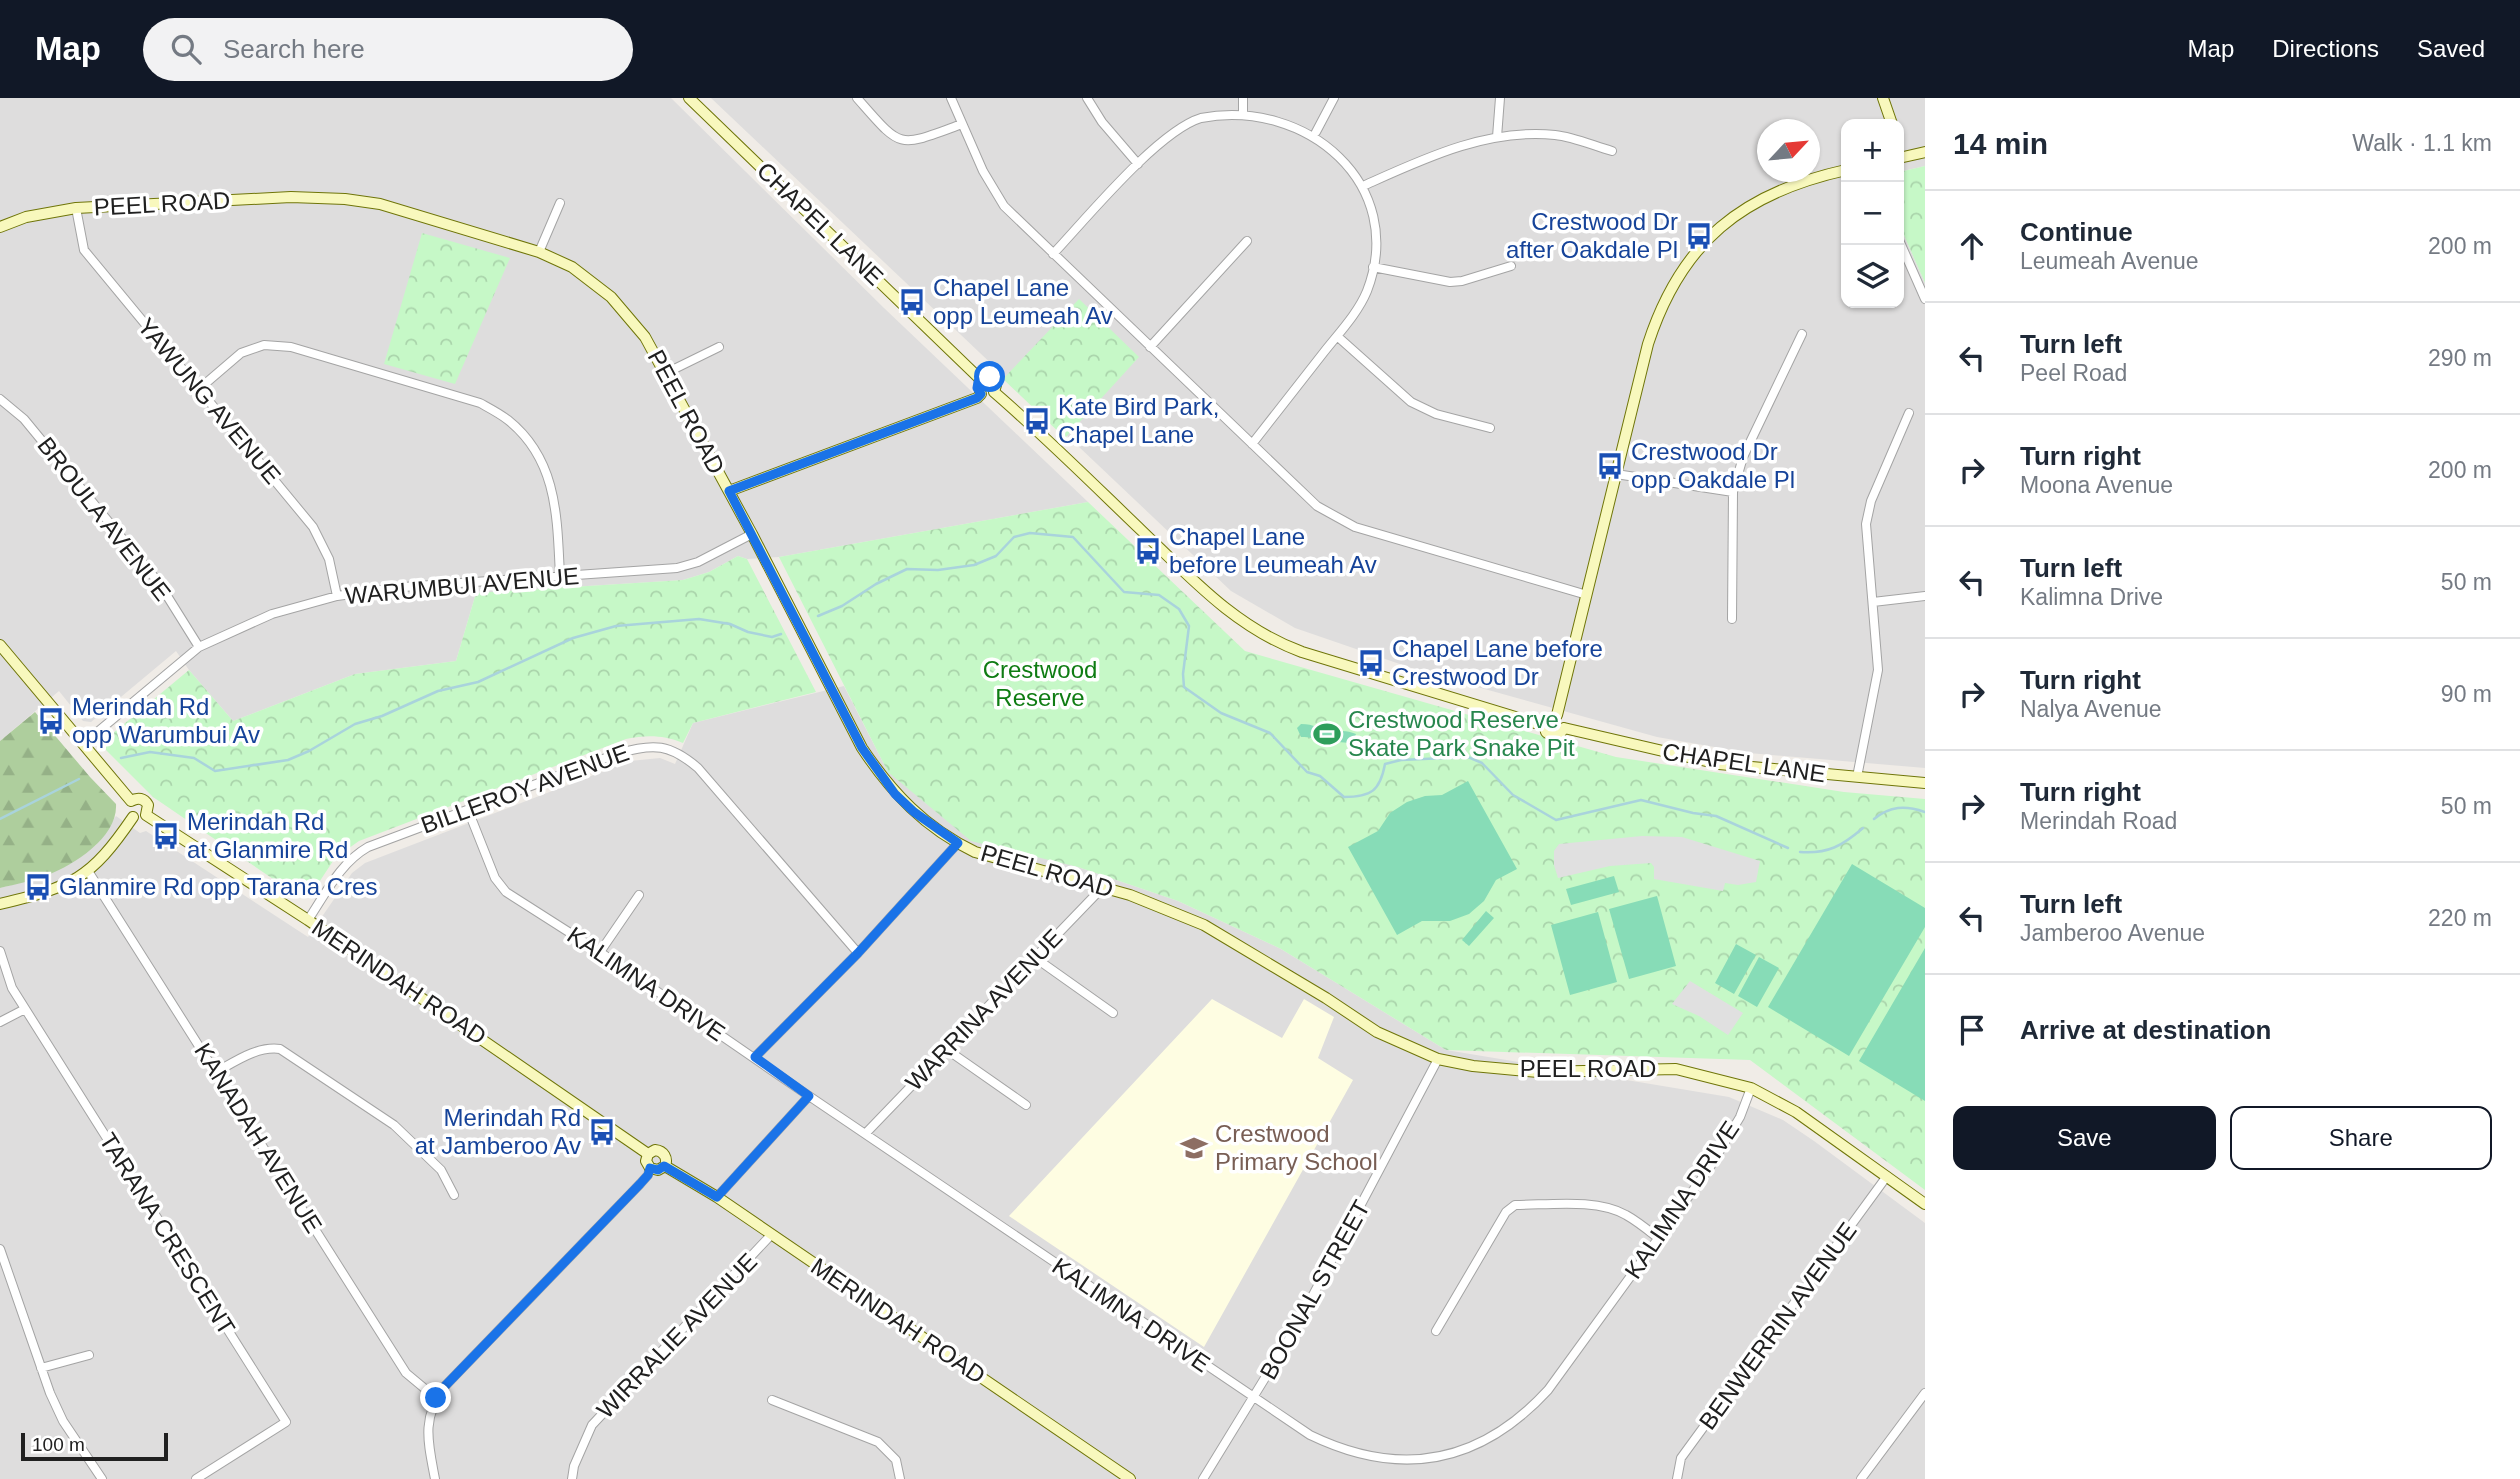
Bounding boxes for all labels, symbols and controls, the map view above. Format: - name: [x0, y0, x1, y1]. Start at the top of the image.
- search box: [143, 18, 633, 81]
- text: Map: [35, 30, 101, 67]
- icon: search: [167, 30, 205, 68]
- text: Search here: [223, 34, 365, 64]
- text: Map: [2188, 35, 2234, 62]
- text: Directions: [2272, 35, 2379, 62]
- text: Saved: [2417, 35, 2485, 62]
- north arrow: [1757, 119, 1820, 182]
- map controls: [1841, 119, 1904, 308]
- button: +: [1841, 119, 1904, 182]
- text: 14 min: [1953, 127, 2048, 160]
- text: Walk · 1.1 km: [2352, 130, 2492, 156]
- street label: CHAPEL LANE: [752, 157, 889, 290]
- button: −: [1841, 182, 1904, 245]
- street label: PEEL ROAD: [93, 186, 231, 221]
- place label: Crestwood Dr after Oakdale Pl: [1506, 208, 1678, 263]
- text: Continue: [2020, 217, 2133, 247]
- bus stop icon: Crestwood Dr after Oakdale Pl: [1684, 221, 1714, 251]
- icon: ahead: [1953, 227, 1991, 265]
- text: 200 m: [2428, 233, 2492, 259]
- button: layers: [1841, 245, 1904, 308]
- text: Leumeah Avenue: [2020, 248, 2199, 274]
- place label: Chapel Lane opp Leumeah Av: [933, 274, 1113, 329]
- bus stop icon: Chapel Lane opp Leumeah Av: [897, 287, 927, 317]
- street label: YAWUNG AVENUE: [132, 312, 286, 489]
- text: Turn left: [2020, 329, 2122, 359]
- icon: left: [1953, 339, 1991, 377]
- street label: PEEL ROAD: [642, 345, 730, 478]
- text: 290 m: [2428, 345, 2492, 371]
- text: Peel Road: [2020, 360, 2127, 386]
- route start: [974, 361, 1005, 392]
- place label: Kate Bird Park, Chapel Lane: [1058, 393, 1219, 448]
- bus stop icon: Kate Bird Park, Chapel Lane: [1022, 406, 1052, 436]
- street label: BROULA AVENUE: [32, 432, 176, 606]
- place label: Crestwood Dr opp Oakdale Pl: [1631, 438, 1795, 493]
- text: Turn right: [2020, 441, 2141, 471]
- bus stop icon: Crestwood Dr opp Oakdale Pl: [1595, 451, 1625, 481]
- icon: right: [1953, 451, 1991, 489]
- text: 200 m: [2428, 457, 2492, 483]
- text: Moona Avenue: [2020, 472, 2173, 498]
- place label: Chapel Lane before Leumeah Av: [1169, 523, 1377, 578]
- bus stop icon: Chapel Lane before Leumeah Av: [1133, 536, 1163, 566]
- text: Turn left: [2020, 553, 2122, 583]
- street label: WARUMBUI AVENUE: [344, 562, 580, 609]
- icon: left: [1953, 563, 1991, 601]
- text: 50 m: [2441, 569, 2492, 595]
- text: Kalimna Drive: [2020, 584, 2163, 610]
- place label: Chapel Lane before Crestwood Dr: [1392, 635, 1603, 690]
- bus stop icon: Chapel Lane before Crestwood Dr: [1356, 648, 1386, 678]
- park label: Crestwood Reserve: [983, 656, 1097, 711]
- text: Turn right: [2020, 665, 2141, 695]
- icon: right: [1953, 675, 1991, 713]
- text: 90 m: [2441, 681, 2492, 707]
- place label: Merindah Rd opp Warumbui Av: [72, 693, 260, 748]
- text: Nalya Avenue: [2020, 696, 2162, 722]
- bus stop icon: Merindah Rd opp Warumbui Av: [36, 706, 66, 736]
- place label: Crestwood Reserve Skate Park Snake Pit: [1348, 706, 1575, 761]
- sports icon: Crestwood Reserve Skate Park Snake Pit: [1312, 719, 1342, 749]
- street label: BILLEROY AVENUE: [417, 738, 632, 839]
- street label: CHAPEL LANE: [1661, 738, 1827, 787]
- text: Turn right: [2020, 777, 2141, 807]
- icon: right: [1953, 787, 1991, 825]
- text: 50 m: [2441, 793, 2492, 819]
- place label: Merindah Rd at Glanmire Rd: [187, 808, 348, 863]
- text: Merindah Road: [2020, 808, 2177, 834]
- bus stop icon: Merindah Rd at Glanmire Rd: [151, 821, 181, 851]
- street label: PEEL ROAD: [978, 839, 1116, 902]
- bus stop icon: Glanmire Rd opp Tarana Cres: [23, 872, 53, 902]
- place label: Glanmire Rd opp Tarana Cres: [59, 873, 377, 900]
- text: Turn left: [2020, 889, 2122, 919]
- icon: left: [1953, 899, 1991, 937]
- text: 220 m: [2428, 905, 2492, 931]
- street label: MERINDAH ROAD: [307, 913, 491, 1050]
- text: Jamberoo Avenue: [2020, 920, 2205, 946]
- street label: KALIMNA DRIVE: [562, 921, 730, 1046]
- street label: WARRINA AVENUE: [900, 924, 1067, 1096]
- icon: arrive: [1953, 1011, 1991, 1049]
- text: Arrive at destination: [2020, 1015, 2271, 1045]
- street label: KANADAH AVENUE: [189, 1038, 328, 1237]
- street label: PEEL ROAD: [1520, 1055, 1656, 1082]
- place label: Merindah Rd at Jamberoo Av: [415, 1104, 581, 1159]
- button: Save: [1953, 1106, 2216, 1170]
- button: Share: [2230, 1106, 2492, 1170]
- street label: KALIMNA DRIVE: [1619, 1116, 1744, 1284]
- bus stop icon: Merindah Rd at Jamberoo Av: [587, 1117, 617, 1147]
- place label: Crestwood Primary School: [1215, 1120, 1378, 1175]
- street label: TARANA CRESCENT: [94, 1128, 241, 1340]
- school or university icon: Crestwood Primary School: [1179, 1133, 1209, 1163]
- street label: BOONAL STREET: [1254, 1195, 1375, 1384]
- street label: BENWERRIN AVENUE: [1694, 1217, 1862, 1434]
- street label: WIRRALIE AVENUE: [591, 1248, 762, 1424]
- street label: MERINDAH ROAD: [806, 1252, 990, 1389]
- street label: KALIMNA DRIVE: [1047, 1252, 1215, 1377]
- route end: [420, 1382, 451, 1413]
- scale bar: [21, 1430, 168, 1462]
- text: 100 m: [32, 1434, 85, 1455]

